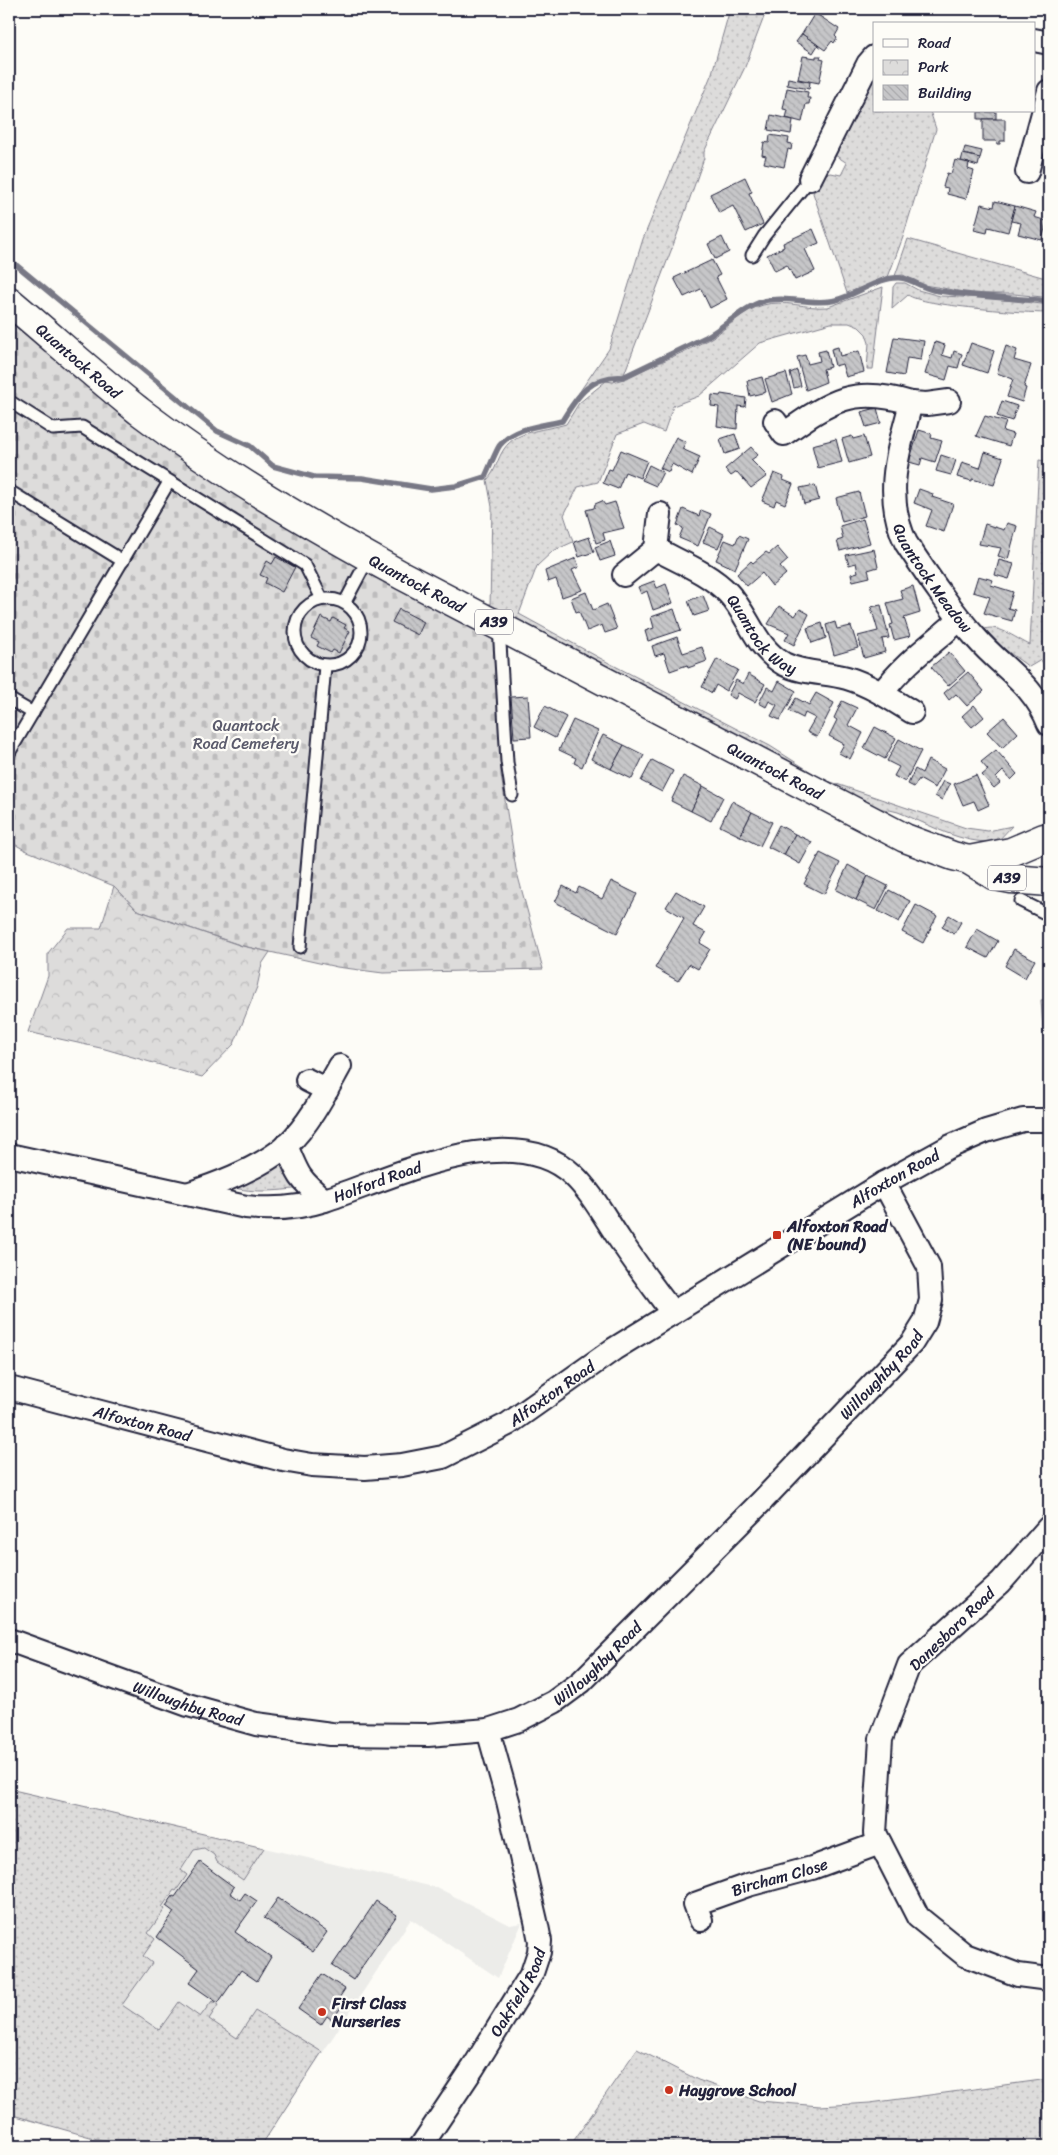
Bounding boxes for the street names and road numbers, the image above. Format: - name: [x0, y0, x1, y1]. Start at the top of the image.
- street label: Quantock Road: [29, 315, 130, 407]
- street label: Quantock Meadow: [885, 519, 980, 640]
- street label: Quantock Road: [364, 546, 472, 621]
- street label: Quantock Way: [719, 587, 801, 683]
- road number: A39: [475, 610, 513, 634]
- street label: Quantock Road: [722, 733, 830, 808]
- road number: A39: [988, 866, 1026, 890]
- street label: Alfoxton Road: [843, 1140, 946, 1216]
- street label: Holford Road: [329, 1152, 427, 1211]
- street label: Willoughby Road: [832, 1323, 932, 1427]
- street label: Alfoxton Road: [501, 1351, 602, 1435]
- street label: Alfoxton Road: [89, 1396, 196, 1450]
- street label: Danesboro Road: [902, 1579, 1003, 1678]
- street label: Willoughby Road: [546, 1613, 650, 1713]
- street label: Willoughby Road: [129, 1672, 248, 1735]
- street label: Bircham Close: [727, 1849, 832, 1904]
- street label: Oakfield Road: [481, 1943, 554, 2042]

